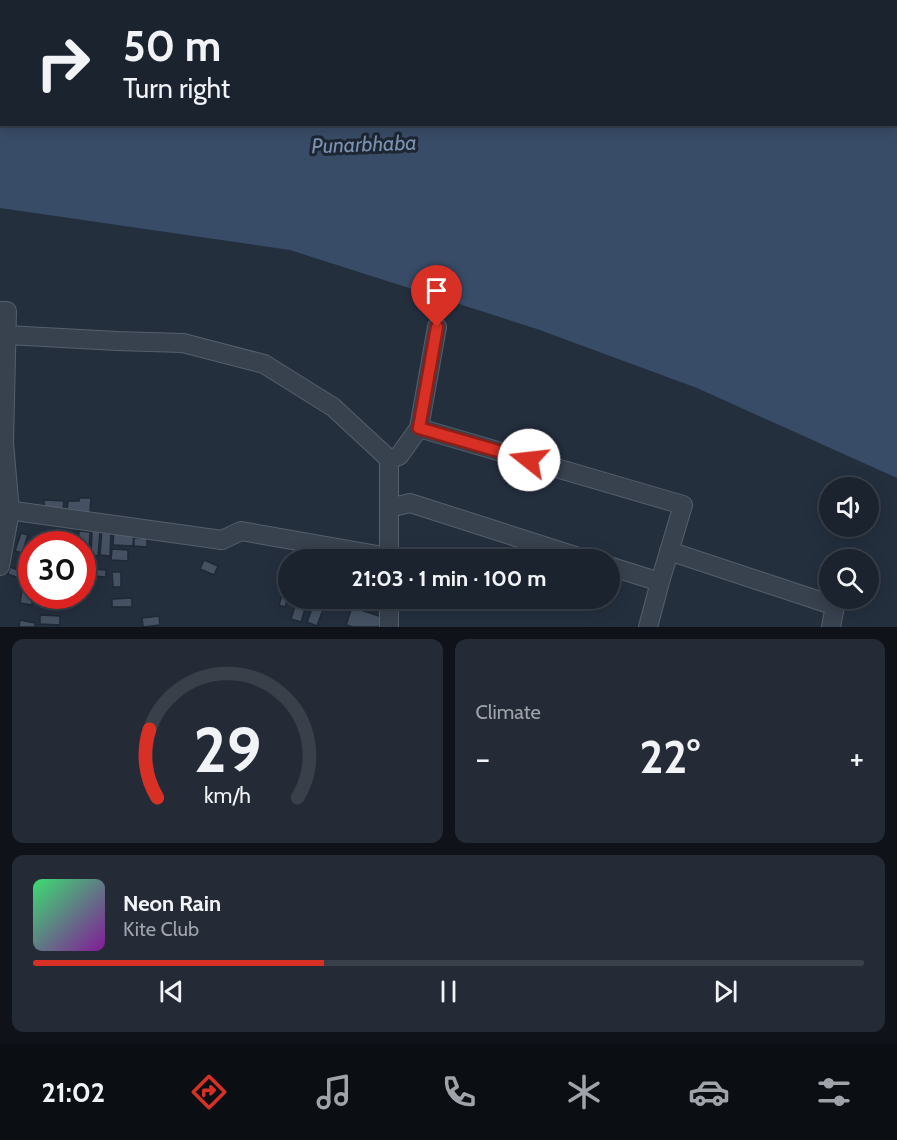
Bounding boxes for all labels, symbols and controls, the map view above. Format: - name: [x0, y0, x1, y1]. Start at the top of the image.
- text: 50 m: [123, 20, 221, 72]
- icon: right: [24, 24, 102, 102]
- text: Turn right: [123, 72, 230, 105]
- water label: Punarbhaba: [311, 130, 417, 158]
- pin: [411, 265, 462, 327]
- icon: arrive: [420, 274, 453, 307]
- position arrow: [497, 428, 561, 492]
- map controls: [819, 477, 879, 609]
- button: sound: [819, 477, 879, 537]
- speed limit sign: 30: [18, 531, 96, 609]
- button: search: [819, 549, 879, 609]
- text: 21:03 · 1 min · 100 m: [352, 565, 546, 592]
- text: Climate: [476, 700, 541, 724]
- text: 29: [193, 712, 261, 788]
- text: 22°: [639, 730, 700, 784]
- text: −: [476, 738, 490, 778]
- text: +: [849, 738, 864, 778]
- text: km/h: [204, 782, 251, 808]
- text: Neon Rain: [123, 890, 221, 917]
- text: Kite Club: [123, 917, 199, 941]
- icon: previous: [155, 975, 188, 1008]
- icon: pause: [432, 975, 465, 1008]
- icon: next: [709, 975, 742, 1008]
- icon: directions: [188, 1071, 230, 1113]
- icon: music: [313, 1071, 355, 1113]
- icon: phone: [438, 1071, 480, 1113]
- icon: climate: [563, 1071, 605, 1113]
- icon: car: [688, 1071, 730, 1113]
- icon: filters: [813, 1071, 855, 1113]
- text: 21:02: [42, 1076, 105, 1109]

